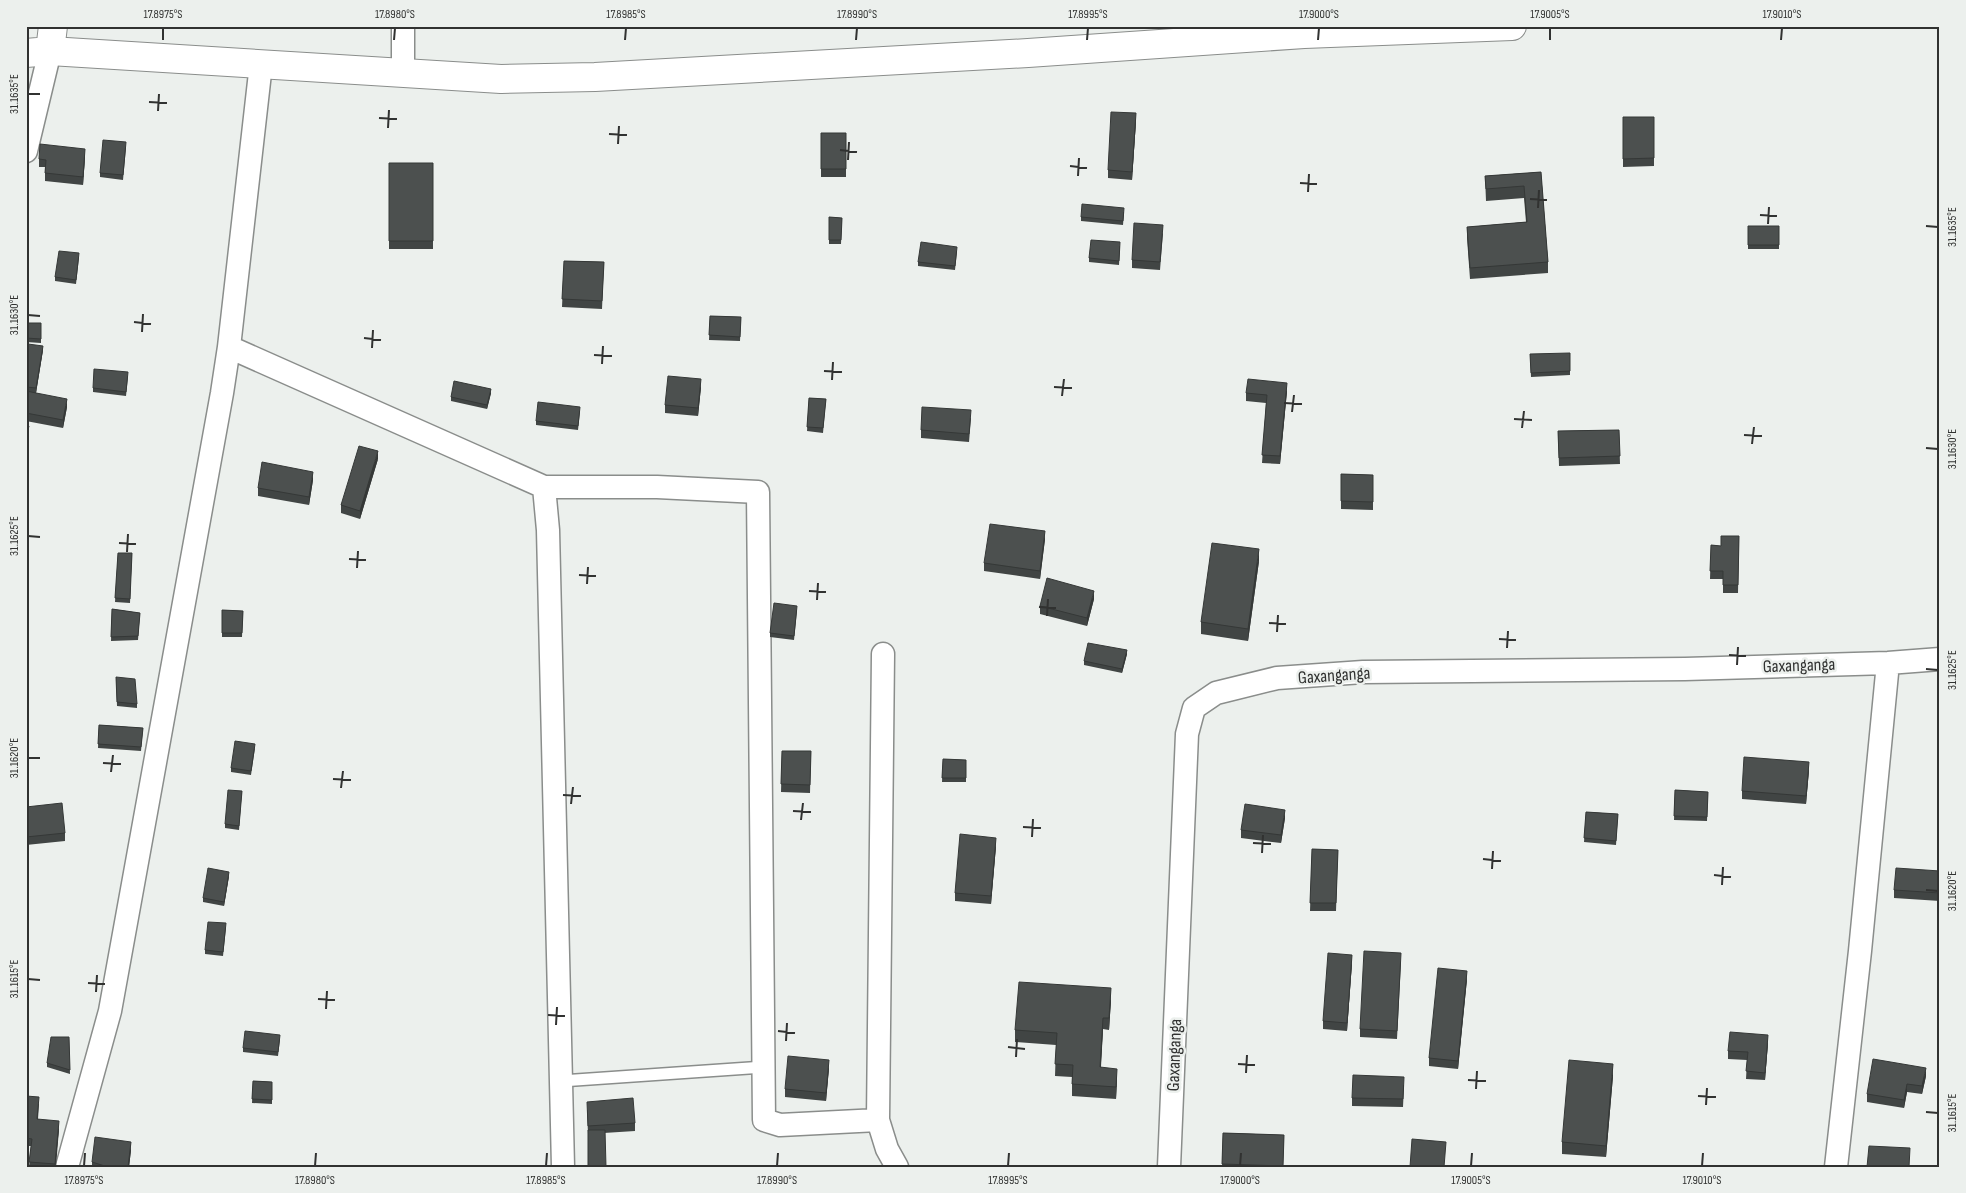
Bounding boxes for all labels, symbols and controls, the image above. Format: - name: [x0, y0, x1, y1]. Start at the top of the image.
- text: 17.8975°S: [143, 7, 183, 22]
- text: 17.8980°S: [375, 7, 415, 22]
- text: 17.8985°S: [606, 7, 646, 22]
- text: 17.8990°S: [837, 7, 877, 22]
- text: 17.8995°S: [1068, 7, 1108, 22]
- text: 17.9000°S: [1299, 7, 1339, 22]
- text: 17.9005°S: [1530, 7, 1570, 22]
- text: 17.9010°S: [1763, 7, 1801, 22]
- text: 31.1635°E: [7, 74, 22, 114]
- text: 31.1635°E: [1945, 207, 1960, 247]
- text: 31.1630°E: [7, 295, 22, 335]
- text: 31.1630°E: [1945, 429, 1960, 469]
- text: 31.1625°E: [7, 516, 22, 556]
- text: 31.1625°E: [1945, 650, 1960, 690]
- street label: Gaxanganga: [1762, 654, 1836, 677]
- street label: Gaxanganga: [1297, 662, 1371, 689]
- text: 31.1620°E: [7, 738, 22, 778]
- text: 31.1620°E: [1945, 871, 1960, 911]
- text: 31.1615°E: [7, 959, 22, 998]
- street label: Gaxanganga: [1163, 1018, 1186, 1092]
- text: 31.1615°E: [1945, 1093, 1960, 1132]
- text: 17.8975°S: [64, 1173, 104, 1188]
- text: 17.8980°S: [295, 1173, 335, 1188]
- text: 17.8985°S: [526, 1173, 566, 1188]
- text: 17.8990°S: [757, 1173, 797, 1188]
- text: 17.8995°S: [988, 1173, 1028, 1188]
- text: 17.9000°S: [1220, 1173, 1260, 1188]
- text: 17.9005°S: [1451, 1173, 1491, 1188]
- text: 17.9010°S: [1683, 1173, 1721, 1188]

